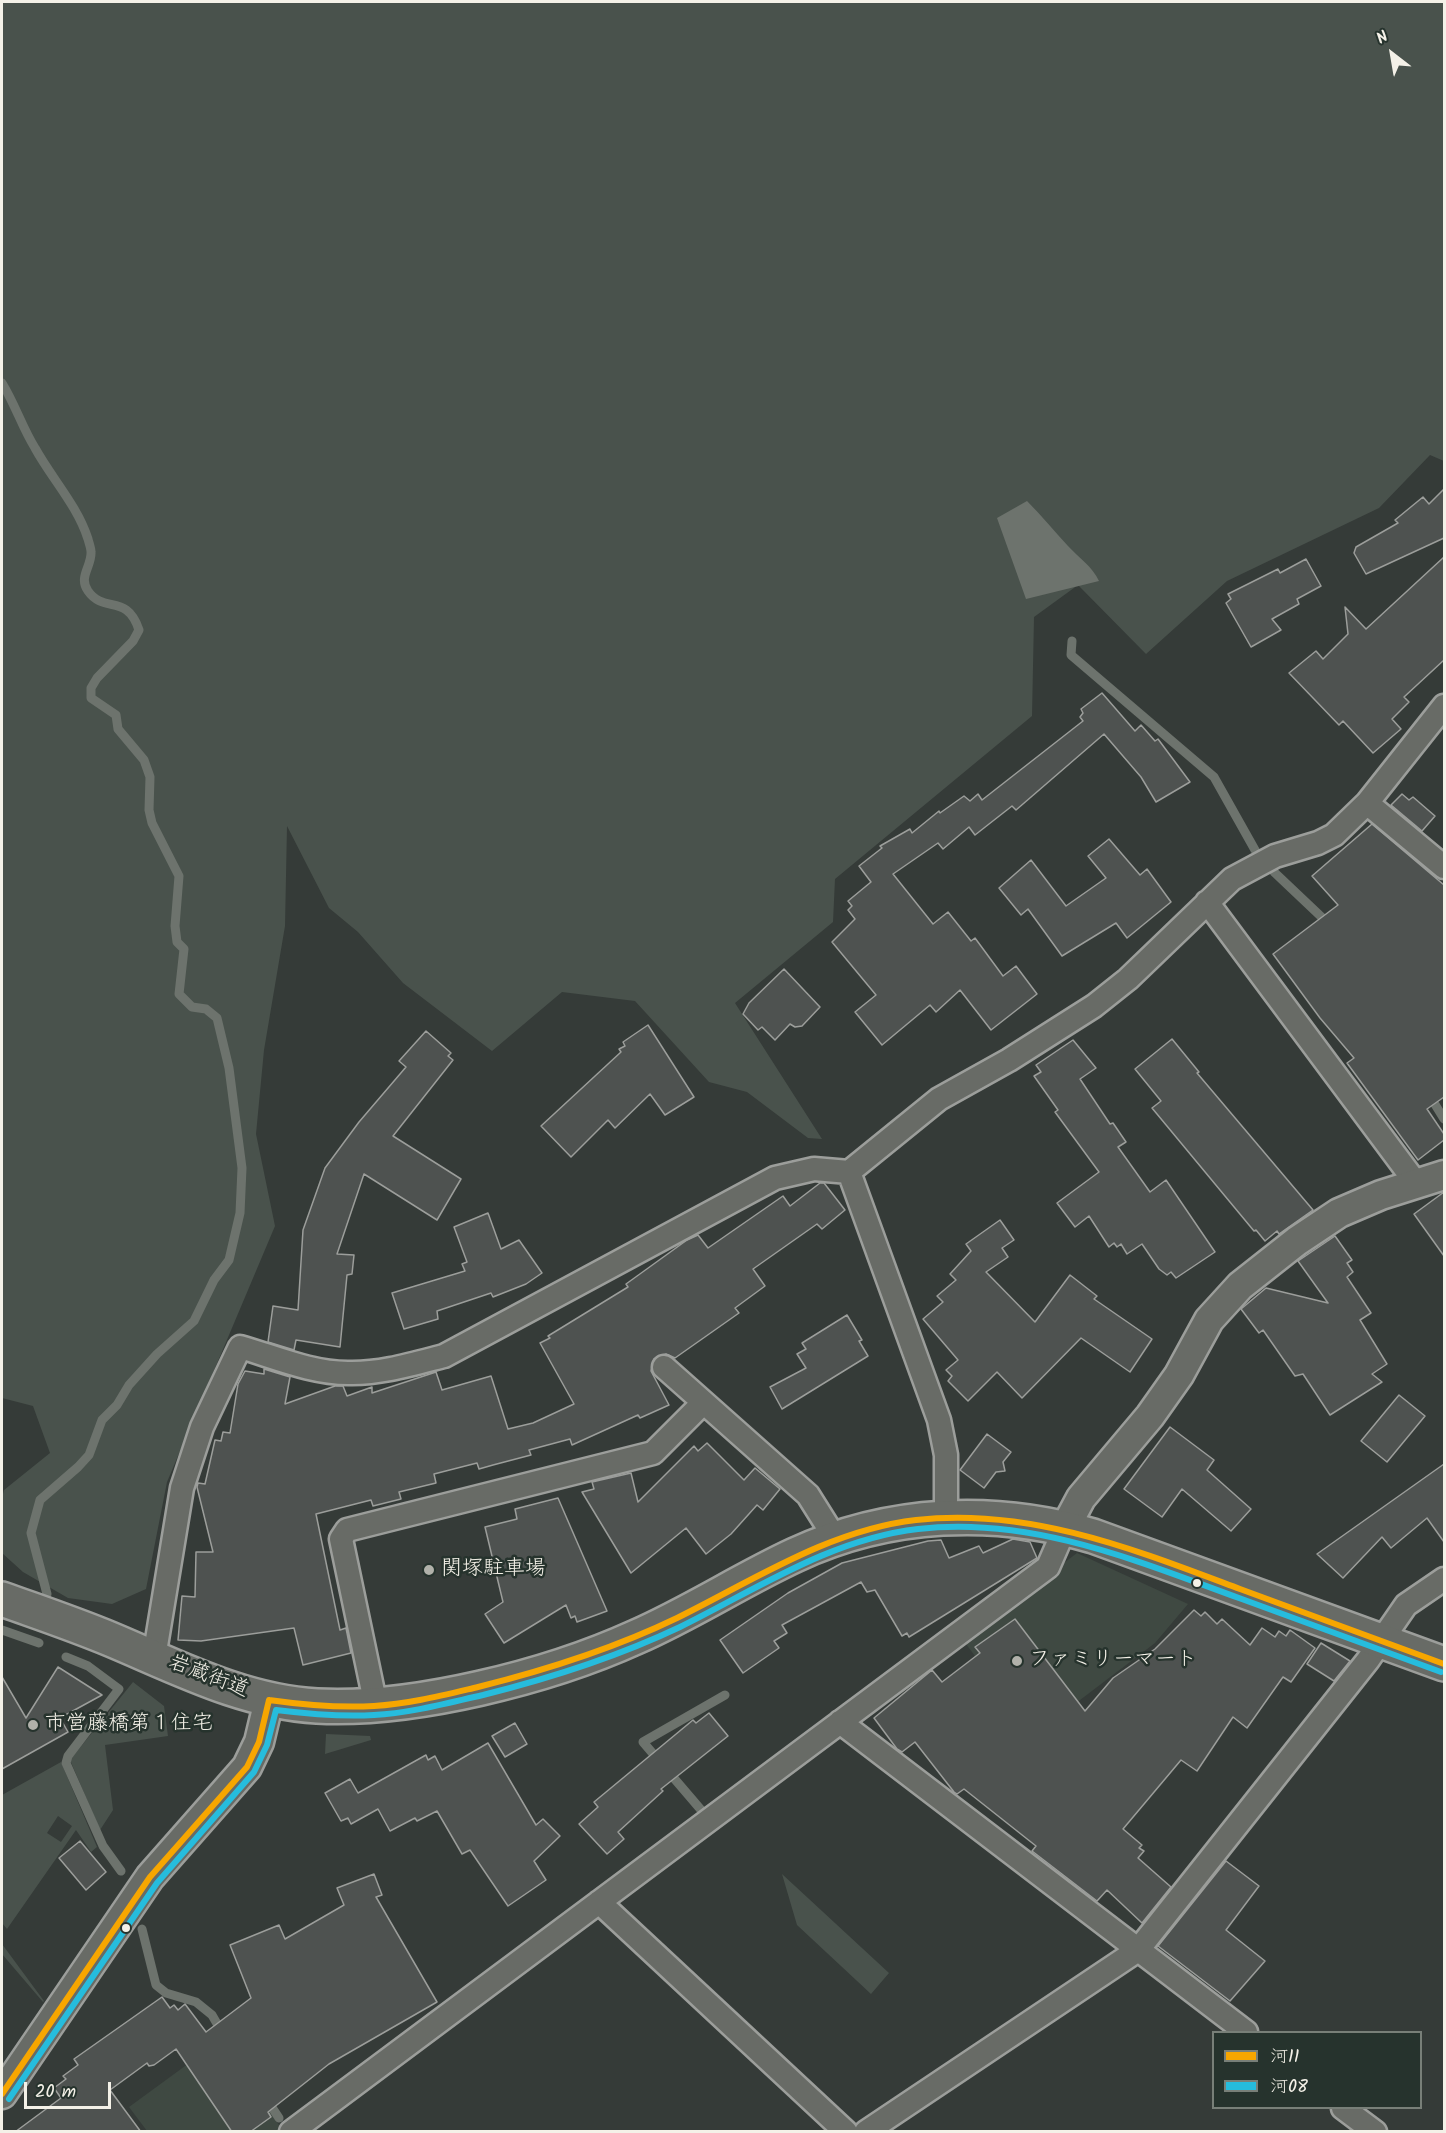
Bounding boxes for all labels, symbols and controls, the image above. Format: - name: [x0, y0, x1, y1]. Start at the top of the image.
- north arrow: [1362, 24, 1422, 84]
- text: N: [1372, 25, 1393, 51]
- place label: 関塚駐車場: [441, 1557, 546, 1583]
- marker: 関塚駐車場: [422, 1563, 436, 1577]
- unlabelled marker: [1191, 1577, 1203, 1589]
- place label: ファミリーマート: [1029, 1648, 1197, 1674]
- street label: 岩蔵街道: [164, 1651, 252, 1705]
- marker: ファミリーマート: [1010, 1654, 1024, 1668]
- place label: 市営藤橋第１住宅: [45, 1712, 213, 1738]
- marker: 市営藤橋第１住宅: [26, 1718, 40, 1732]
- unlabelled marker: [120, 1922, 132, 1934]
- legend: [1212, 2031, 1422, 2109]
- text: 河11: [1270, 2043, 1299, 2072]
- scale bar: [27, 2070, 114, 2108]
- text: 河08: [1270, 2073, 1308, 2102]
- text: 20 m: [35, 2078, 76, 2107]

